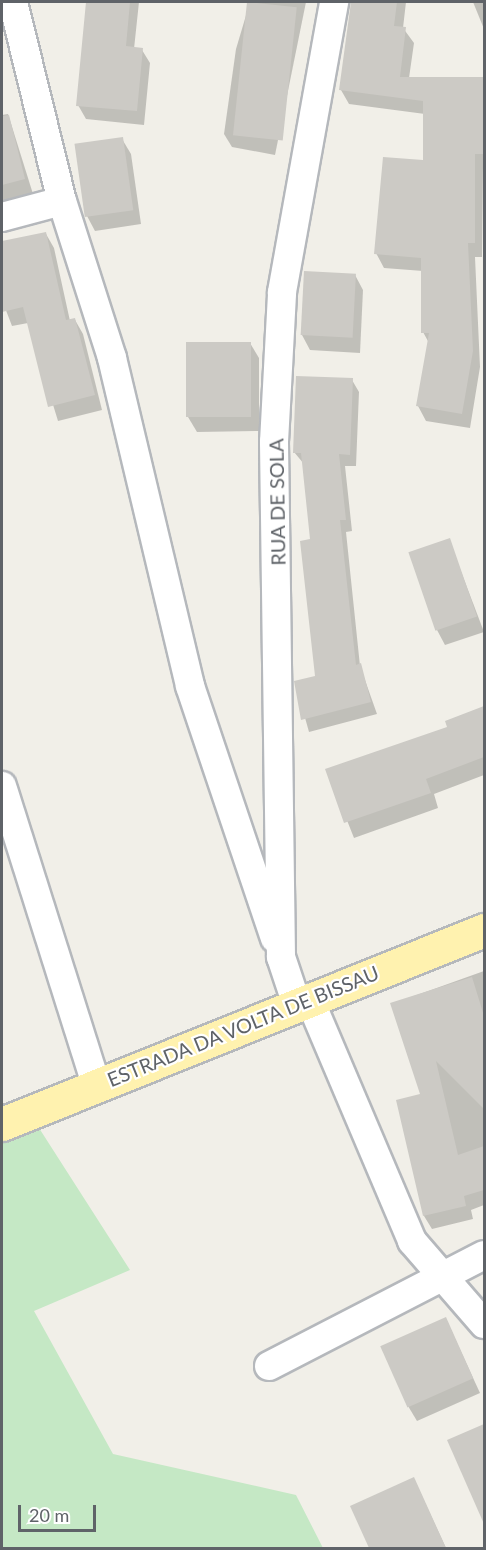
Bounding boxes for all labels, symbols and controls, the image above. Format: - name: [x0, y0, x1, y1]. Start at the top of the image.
- street label: RUA DE SOLA: [264, 438, 290, 566]
- street label: ESTRADA DA VOLTA DE BISSAU: [102, 960, 384, 1092]
- scale bar: [21, 1493, 99, 1531]
- text: 20 m: [29, 1504, 69, 1526]

